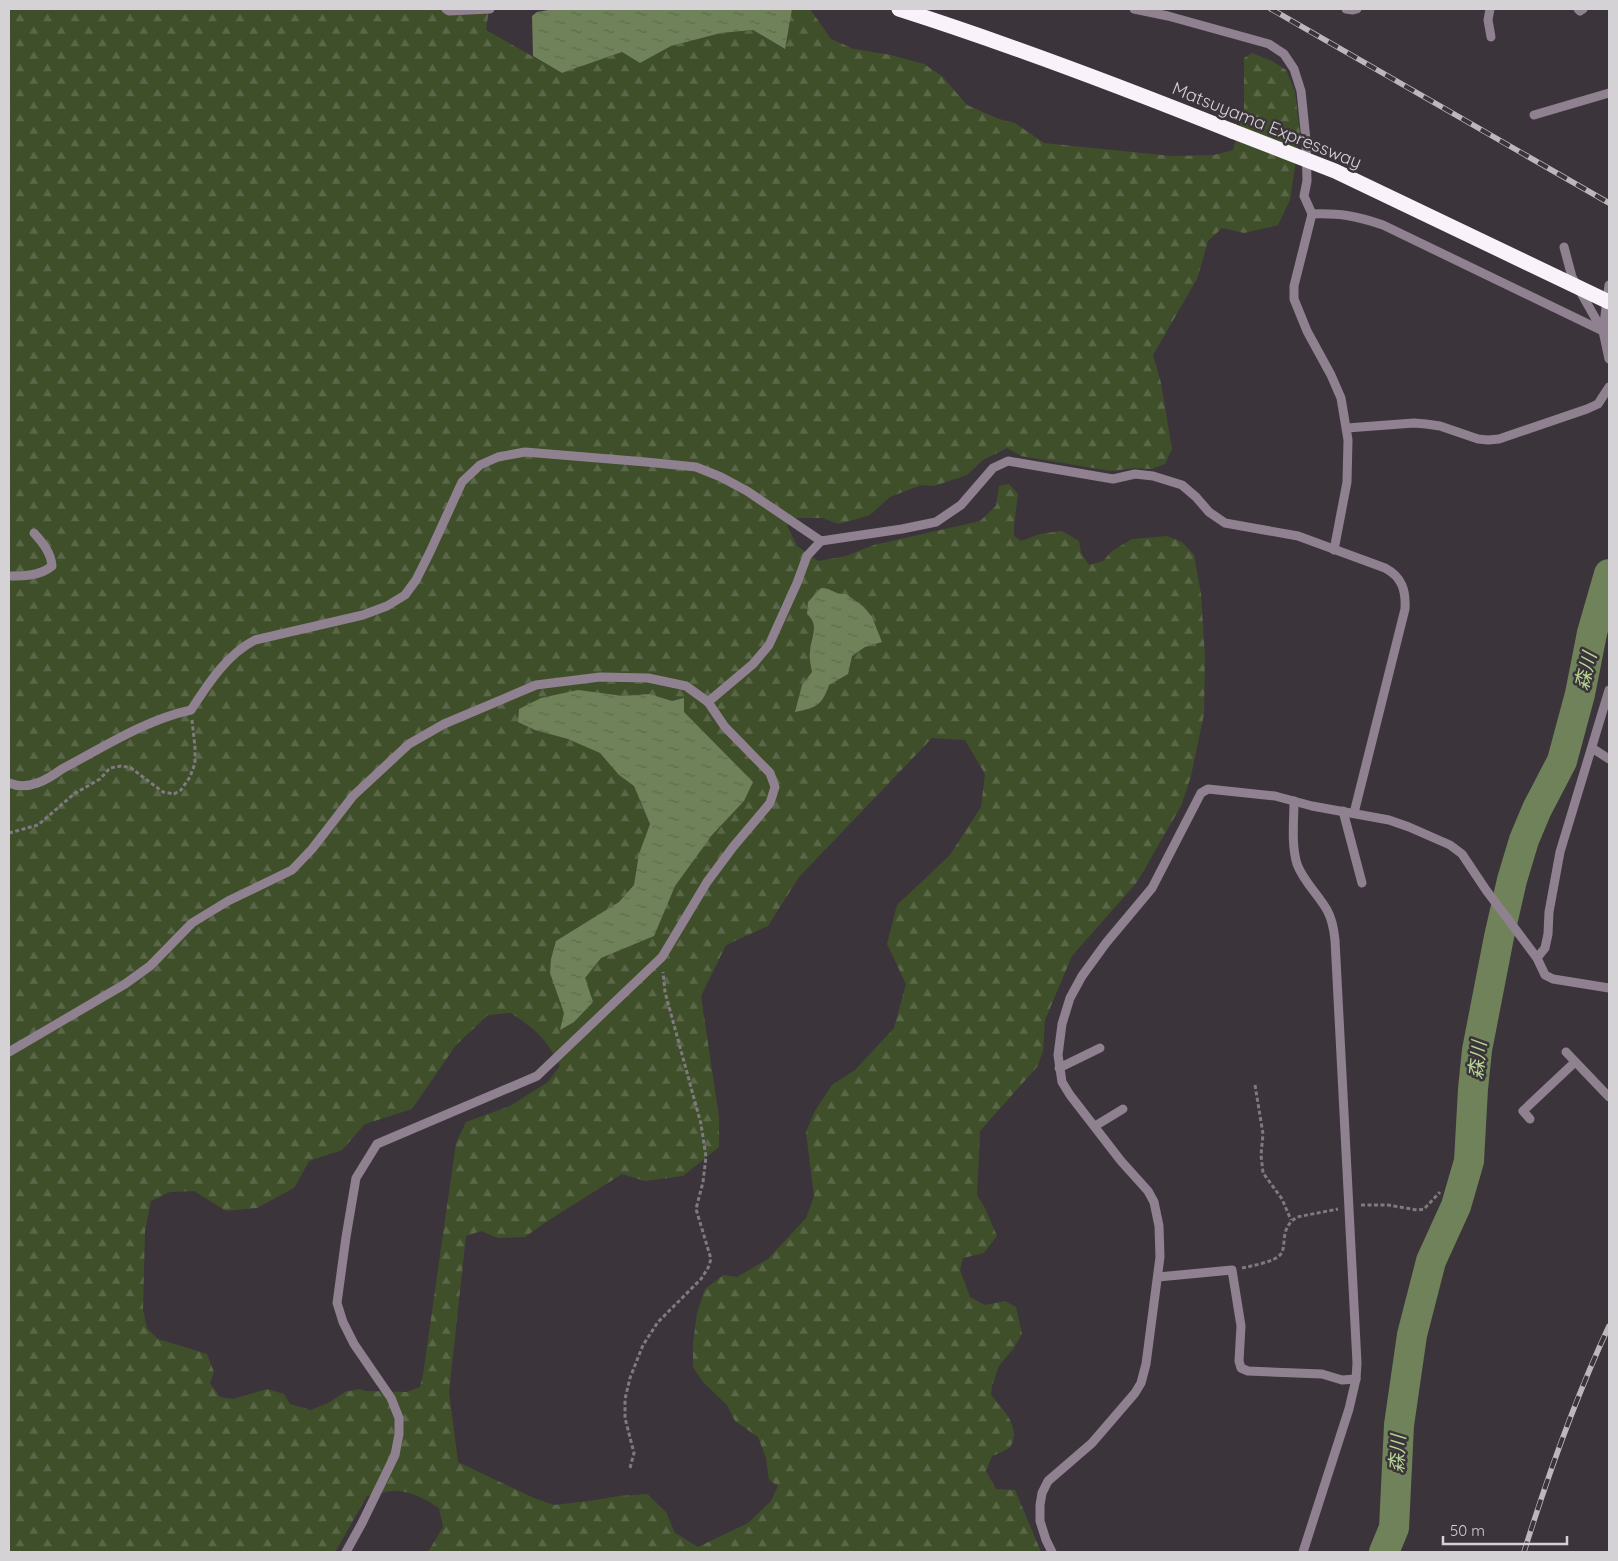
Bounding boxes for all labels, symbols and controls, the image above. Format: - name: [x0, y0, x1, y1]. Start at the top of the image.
- street label: Matsuyama Expressway: [1169, 76, 1365, 174]
- water label: 森川: [1569, 648, 1602, 692]
- water label: 森川: [1463, 1038, 1491, 1080]
- water label: 森川: [1384, 1432, 1410, 1474]
- scale bar: [1443, 1514, 1567, 1546]
- text: 50 m: [1450, 1521, 1485, 1540]

